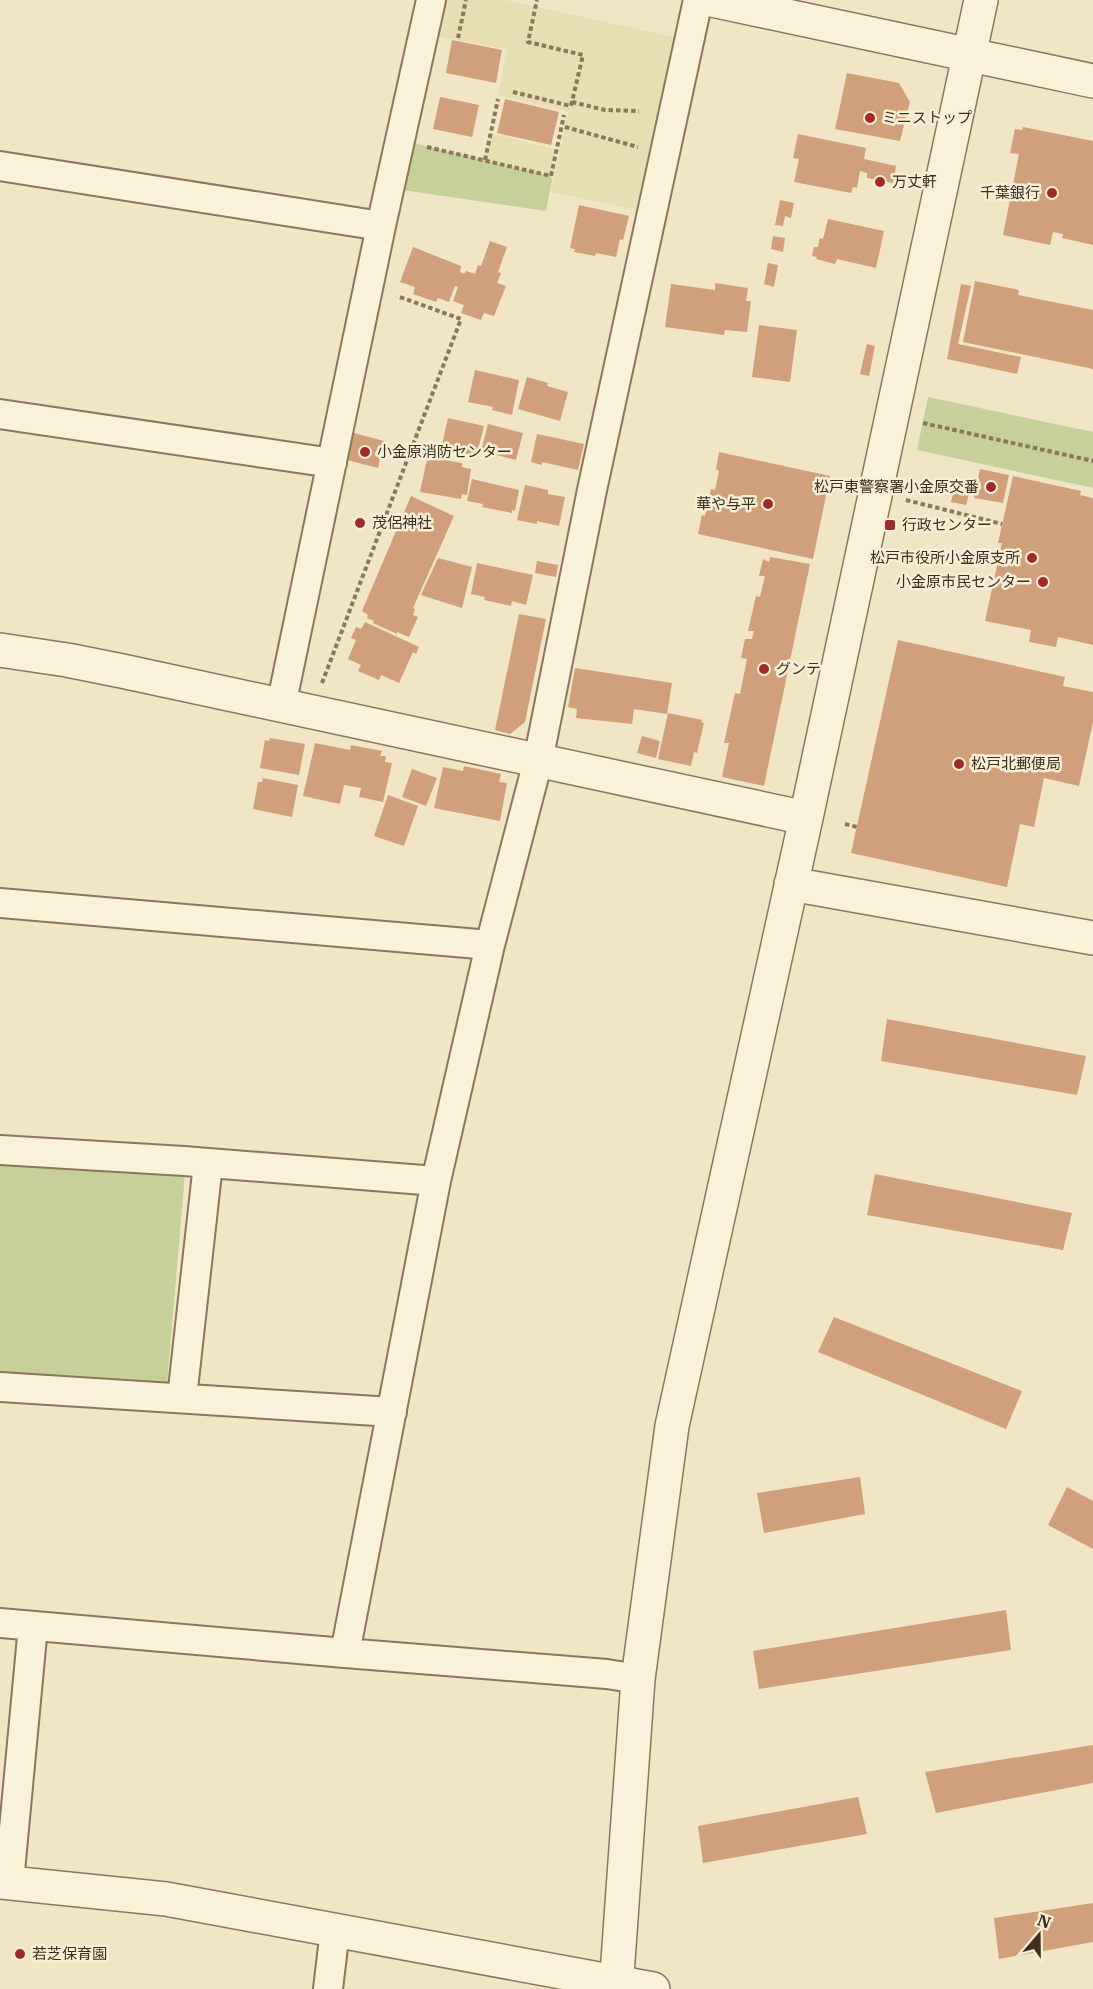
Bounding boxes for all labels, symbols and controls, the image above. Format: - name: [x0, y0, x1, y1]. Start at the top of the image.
- place label: ミニストップ: [882, 108, 972, 127]
- marker: ミニストップ: [863, 111, 877, 125]
- place label: 万丈軒: [892, 172, 937, 191]
- marker: 万丈軒: [873, 175, 887, 189]
- place label: 千葉銀行: [980, 183, 1040, 202]
- marker: 千葉銀行: [1045, 186, 1059, 200]
- place label: 小金原消防センター: [377, 442, 512, 461]
- marker: 小金原消防センター: [358, 445, 372, 459]
- place label: 松戸東警察署小金原交番: [814, 477, 979, 496]
- marker: 松戸東警察署小金原交番: [984, 480, 998, 494]
- place label: 華や与平: [696, 494, 756, 513]
- marker: 華や与平: [761, 497, 775, 511]
- place label: 茂侶神社: [372, 513, 432, 532]
- place label: 行政センター: [902, 515, 992, 534]
- marker: 茂侶神社: [353, 516, 367, 530]
- marker: 行政センター: [883, 518, 897, 532]
- place label: 松戸市役所小金原支所: [870, 548, 1020, 567]
- marker: 松戸市役所小金原支所: [1025, 551, 1039, 565]
- place label: 小金原市民センター: [896, 572, 1031, 591]
- marker: 小金原市民センター: [1036, 575, 1050, 589]
- place label: グンテ: [776, 659, 821, 678]
- marker: グンテ: [757, 662, 771, 676]
- place label: 松戸北郵便局: [971, 754, 1061, 773]
- marker: 松戸北郵便局: [952, 757, 966, 771]
- north arrow: [1009, 1905, 1069, 1965]
- text: N: [1035, 1909, 1053, 1932]
- place label: 若芝保育園: [32, 1944, 107, 1963]
- marker: 若芝保育園: [13, 1947, 27, 1961]

